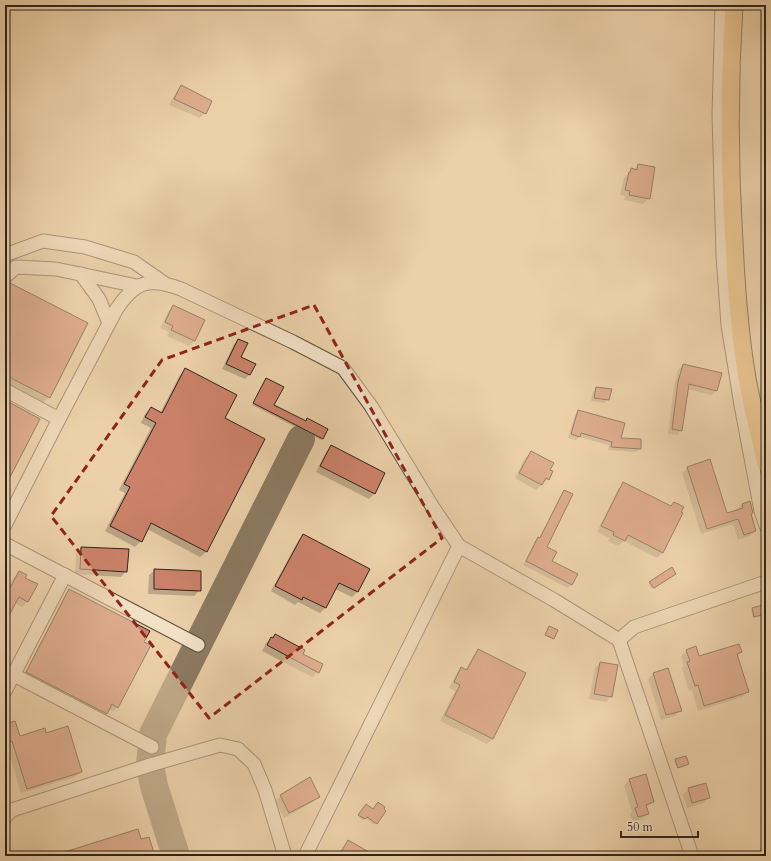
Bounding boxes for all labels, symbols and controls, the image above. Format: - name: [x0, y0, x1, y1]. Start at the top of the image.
- scale bar: [621, 813, 698, 839]
- text: 50 m: [627, 819, 654, 835]

